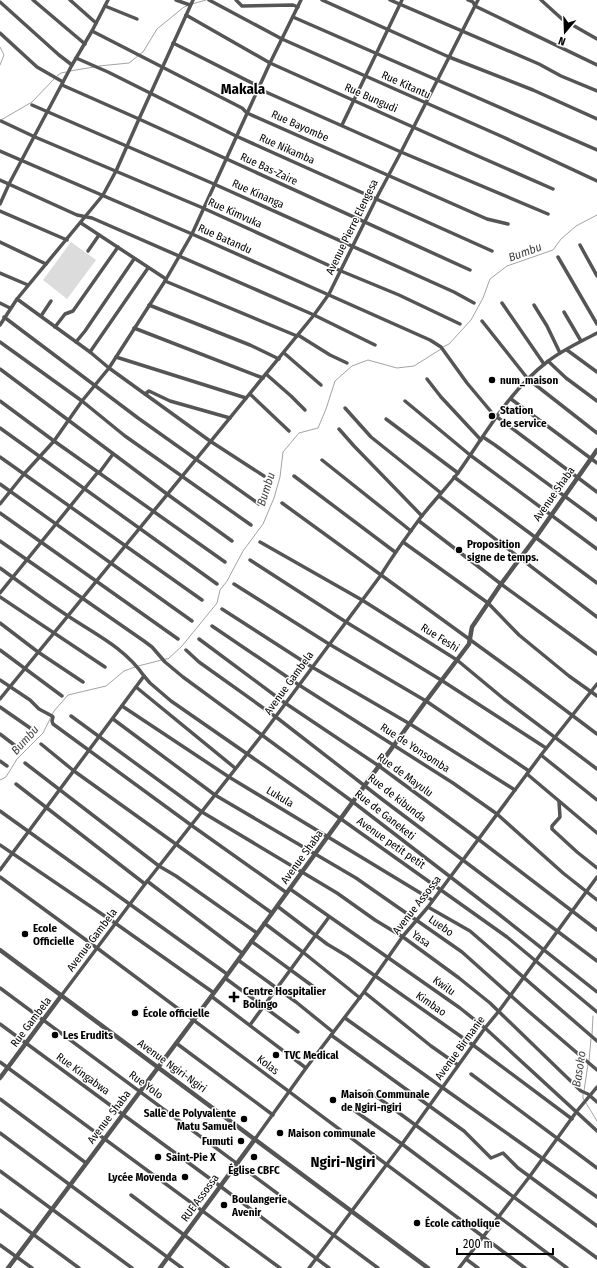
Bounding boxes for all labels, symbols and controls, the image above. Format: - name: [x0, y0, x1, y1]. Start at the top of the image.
- north arrow: [545, 12, 585, 52]
- text: N: [557, 34, 567, 48]
- street label: Rue Kitantu: [379, 68, 433, 102]
- district label: Makala: [221, 80, 266, 98]
- street label: Rue Bungudi: [342, 81, 400, 116]
- street label: Rue Bayombe: [269, 108, 331, 144]
- street label: Rue Nikamba: [257, 131, 317, 167]
- street label: Rue Bas-Zaire: [238, 150, 300, 188]
- street label: Rue Kinanga: [230, 177, 286, 211]
- street label: Avenue Pierre Elengesa: [323, 177, 381, 277]
- street label: Rue Kimvuka: [206, 195, 264, 231]
- street label: Rue Batandu: [196, 221, 254, 257]
- water label: Bumbu: [506, 240, 544, 264]
- place label: num_maison: [500, 374, 558, 387]
- marker: num_maison: [487, 375, 497, 385]
- place label: Station de service: [500, 404, 547, 430]
- marker: Station de service: [487, 411, 497, 421]
- street label: Avenue Shaba: [530, 464, 578, 524]
- water label: Bumbu: [254, 470, 278, 508]
- place label: Proposition signe de temps.: [467, 538, 539, 564]
- marker: Proposition signe de temps.: [454, 545, 464, 555]
- street label: Rue Feshi: [418, 621, 462, 655]
- street label: Avenue Gambela: [262, 649, 316, 717]
- street label: Rue de Yonsomba: [378, 721, 452, 775]
- water label: Bumbu: [8, 722, 42, 758]
- street label: Rue de Mayulu: [374, 750, 436, 800]
- street label: Rue de kibunda: [365, 771, 429, 825]
- street label: Lukula: [264, 784, 296, 810]
- street label: Rue de Ganeketi: [352, 787, 418, 843]
- street label: Avenue petit petit: [354, 815, 428, 872]
- street label: Avenue Shaba: [278, 828, 326, 886]
- street label: Avenue Assossa: [390, 873, 444, 937]
- street label: Avenue Gambela: [64, 906, 120, 974]
- street label: Luebo: [426, 913, 456, 939]
- place label: Ecole Officielle: [33, 922, 75, 948]
- street label: Yasa: [409, 928, 433, 950]
- marker: Ecole Officielle: [20, 929, 30, 939]
- street label: Kwilu: [430, 974, 458, 998]
- place label: Centre Hospitalier Bolingo: [243, 985, 327, 1011]
- street label: Kimbao: [413, 989, 449, 1019]
- marker: Centre Hospitalier Bolingo: [228, 991, 240, 1003]
- street label: Rue Gambela: [8, 994, 54, 1050]
- place label: École officielle: [143, 1006, 210, 1020]
- marker: École officielle: [130, 1008, 140, 1018]
- street label: Avenue Birmanie: [432, 1013, 488, 1083]
- place label: Les Erudits: [63, 1029, 113, 1042]
- marker: Les Erudits: [50, 1030, 60, 1040]
- street label: Avenue Ngiri-Ngiri: [135, 1037, 209, 1096]
- place label: TVC Medical: [284, 1049, 340, 1062]
- street label: Rue Kingabwa: [54, 1050, 112, 1098]
- marker: TVC Medical: [271, 1050, 281, 1060]
- water label: Basoko: [569, 1050, 589, 1088]
- street label: Kolas: [254, 1052, 282, 1078]
- street label: Rue Yolo: [126, 1068, 166, 1102]
- street label: Avenue Shaba: [85, 1088, 133, 1146]
- place label: Maison Communale de Ngiri-ngiri: [341, 1088, 430, 1114]
- marker: Maison Communale de Ngiri-ngiri: [328, 1095, 338, 1105]
- place label: Salle de Polyvalente Matu Samuel: [144, 1107, 237, 1133]
- marker: Salle de Polyvalente Matu Samuel: [239, 1114, 249, 1124]
- place label: Maison communale: [288, 1127, 376, 1140]
- marker: Maison communale: [275, 1128, 285, 1138]
- place label: Fumuti: [202, 1135, 233, 1148]
- marker: Fumuti: [236, 1136, 246, 1146]
- place label: Saint-Pie X: [166, 1151, 216, 1164]
- marker: Saint-Pie X: [153, 1152, 163, 1162]
- marker: Église CBFC: [249, 1152, 259, 1162]
- district label: Ngiri-Ngiri: [310, 1153, 376, 1171]
- place label: Église CBFC: [228, 1163, 280, 1177]
- place label: Lycée Movenda: [108, 1171, 178, 1184]
- street label: RUE Assossa: [178, 1172, 222, 1224]
- marker: Lycée Movenda: [180, 1172, 190, 1182]
- place label: Boulangerie Avenir: [231, 1193, 288, 1219]
- marker: Boulangerie Avenir: [219, 1200, 229, 1210]
- place label: École catholique: [425, 1216, 500, 1230]
- marker: École catholique: [412, 1218, 422, 1228]
- scale bar: [457, 1230, 553, 1256]
- text: 200 m: [463, 1237, 493, 1251]

